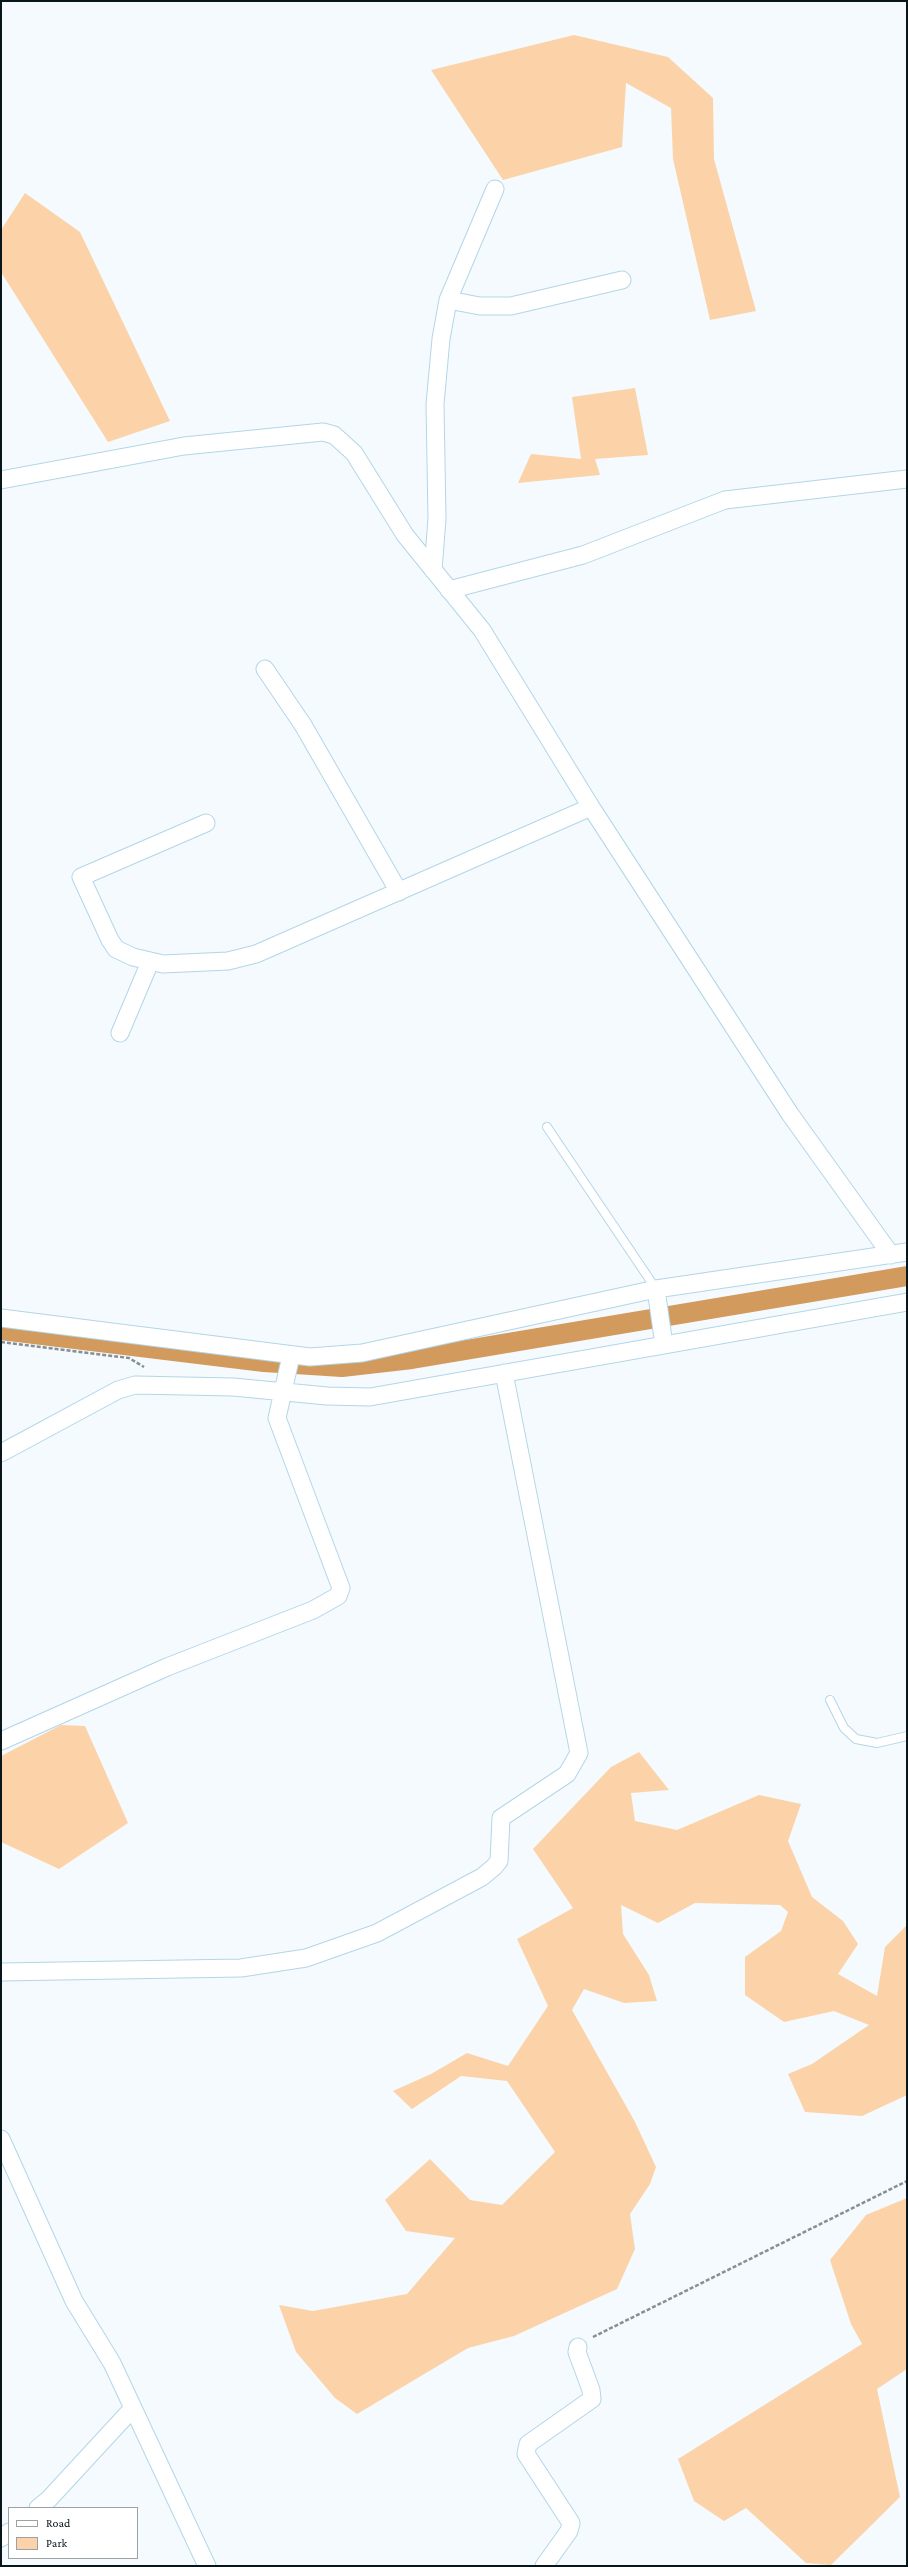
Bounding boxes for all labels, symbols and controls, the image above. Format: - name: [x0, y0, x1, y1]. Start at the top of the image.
- legend: [8, 2507, 138, 2559]
- text: Road: [46, 2516, 70, 2530]
- text: Park: [46, 2536, 67, 2550]

